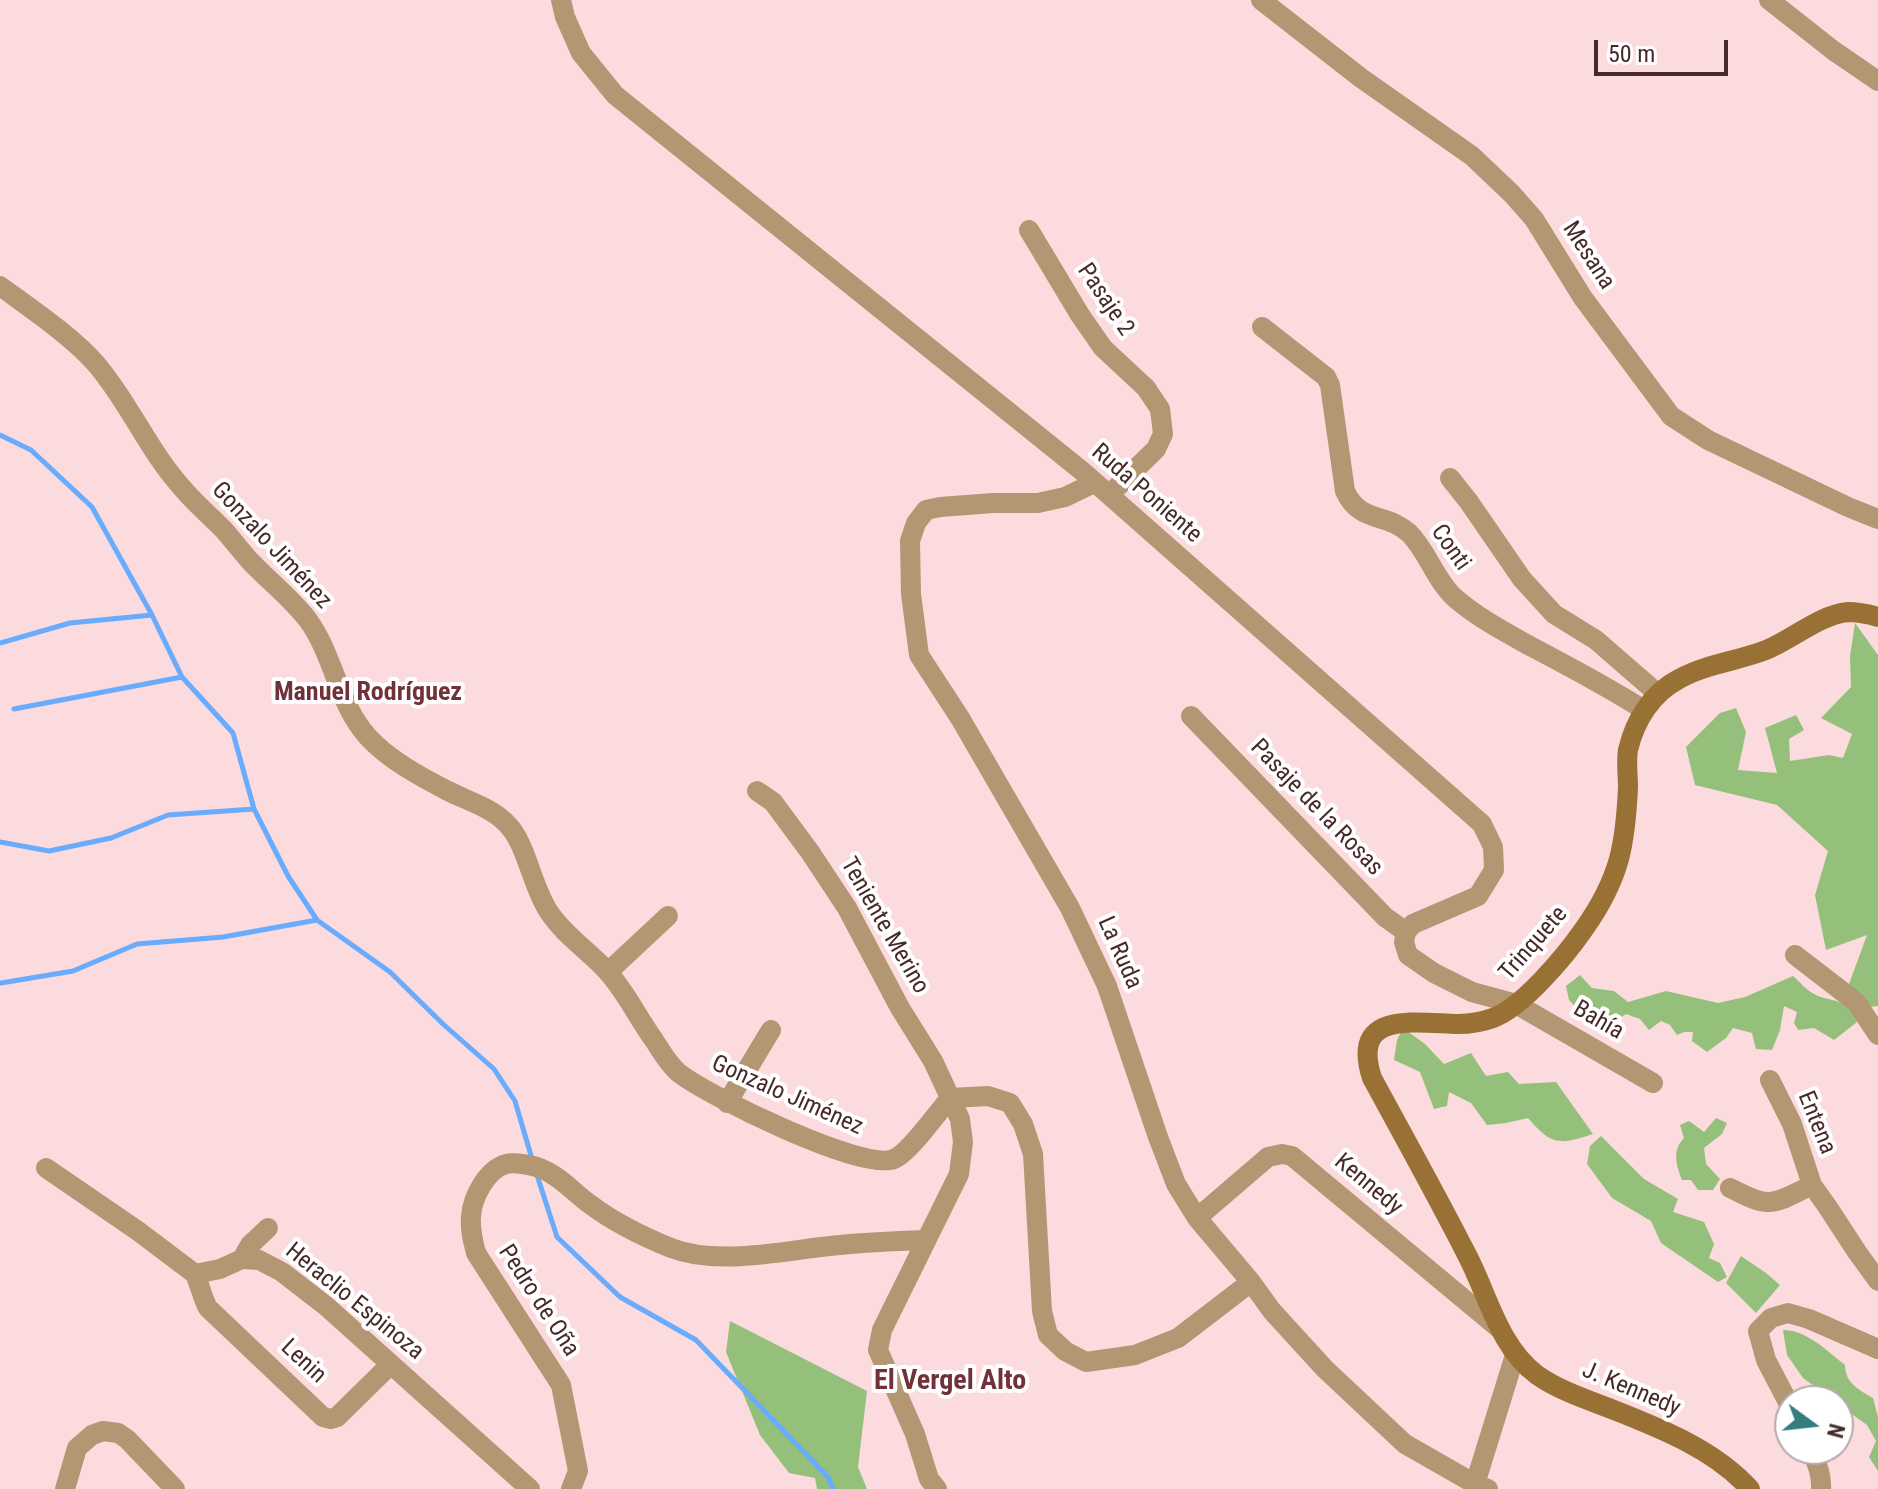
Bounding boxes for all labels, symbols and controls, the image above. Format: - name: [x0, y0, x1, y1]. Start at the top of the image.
- scale bar: [1598, 24, 1732, 74]
- text: 50 m: [1608, 40, 1655, 68]
- street label: Mesana: [1556, 217, 1620, 295]
- street label: Pasaje 2: [1070, 258, 1140, 342]
- street label: Ruda Poniente: [1085, 438, 1207, 550]
- street label: Gonzalo Jiménez: [205, 477, 337, 615]
- street label: Conti: [1424, 519, 1476, 577]
- district label: Manuel Rodríguez: [274, 677, 462, 709]
- street label: Pasaje de la Rosas: [1244, 734, 1388, 882]
- street label: Teniente Merino: [833, 853, 935, 999]
- street label: Trinquete: [1494, 901, 1574, 987]
- street label: La Ruda: [1090, 912, 1148, 994]
- street label: Bahía: [1568, 995, 1628, 1047]
- street label: Gonzalo Jiménez: [707, 1050, 867, 1142]
- street label: Entena: [1790, 1087, 1842, 1159]
- street label: Kennedy: [1328, 1148, 1408, 1222]
- street label: Heraclio Espinoza: [279, 1237, 429, 1367]
- street label: Pedro de Oña: [491, 1240, 585, 1362]
- street label: Lenin: [274, 1334, 332, 1390]
- street label: J. Kennedy: [1578, 1356, 1684, 1424]
- district label: El Vergel Alto: [874, 1365, 1026, 1399]
- north arrow: [1774, 1385, 1854, 1465]
- text: N: [1822, 1421, 1850, 1441]

